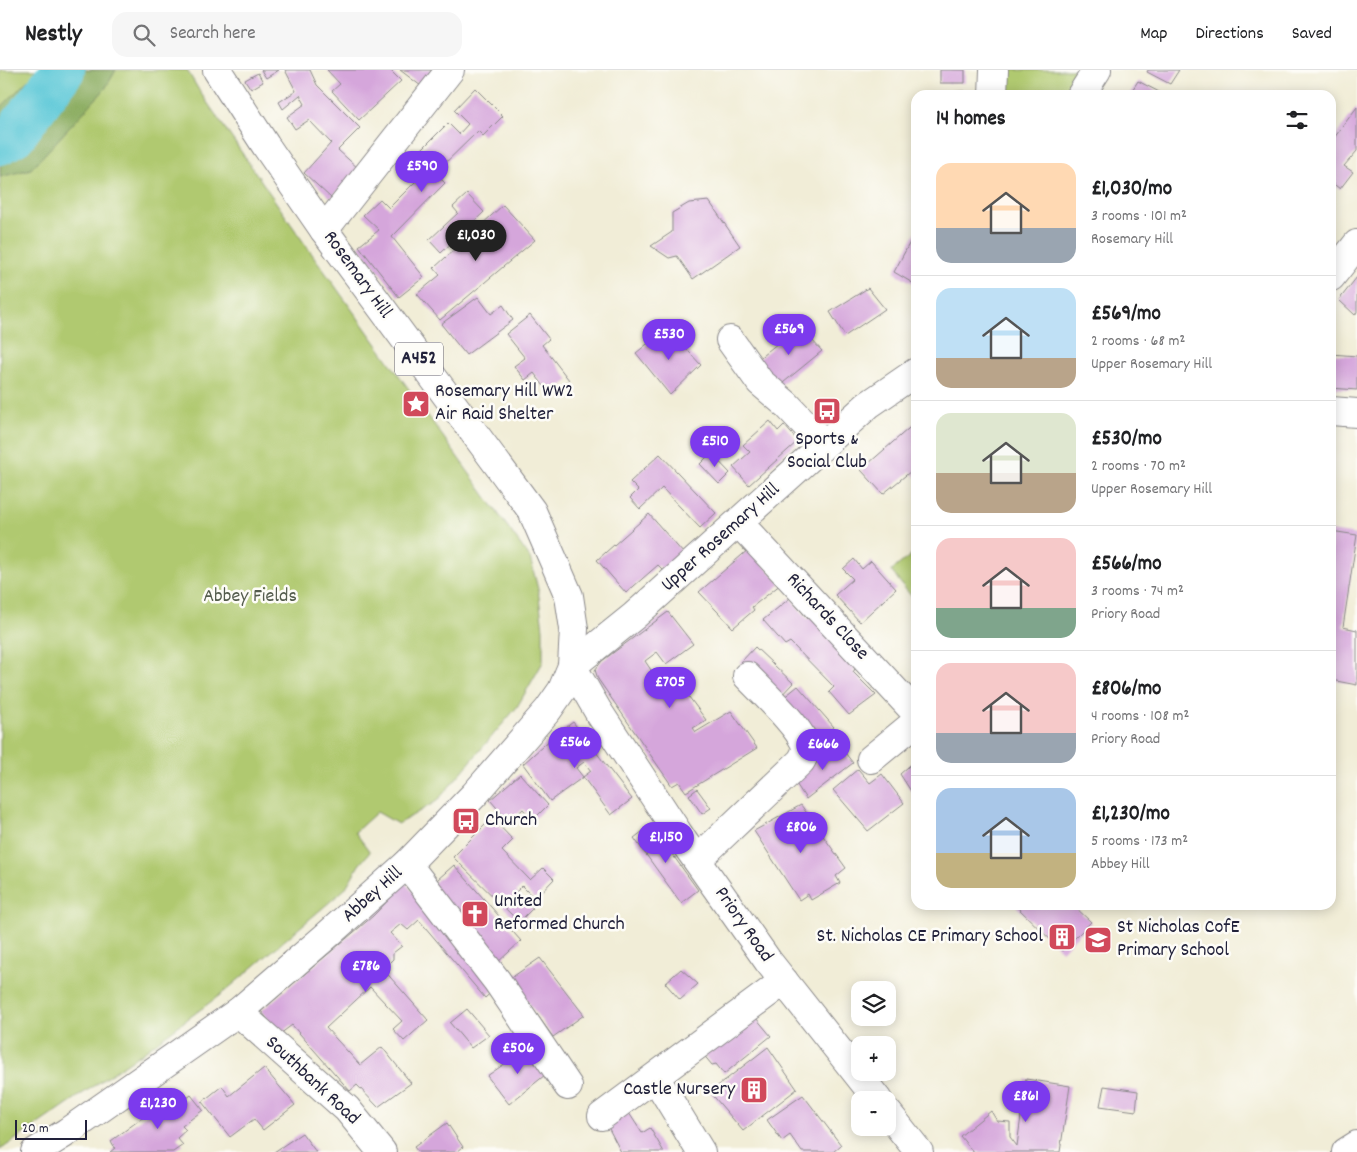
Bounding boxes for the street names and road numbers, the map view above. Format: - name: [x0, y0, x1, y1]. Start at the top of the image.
- street label: Rosemary Hill: [316, 225, 399, 325]
- road number: A452: [395, 342, 443, 376]
- street label: Upper Rosemary Hill: [655, 477, 787, 599]
- street label: Richards Close: [779, 567, 875, 667]
- street label: Abbey Hill: [336, 860, 410, 930]
- street label: Priory Road: [707, 882, 779, 968]
- street label: Southbank Road: [258, 1030, 366, 1132]

